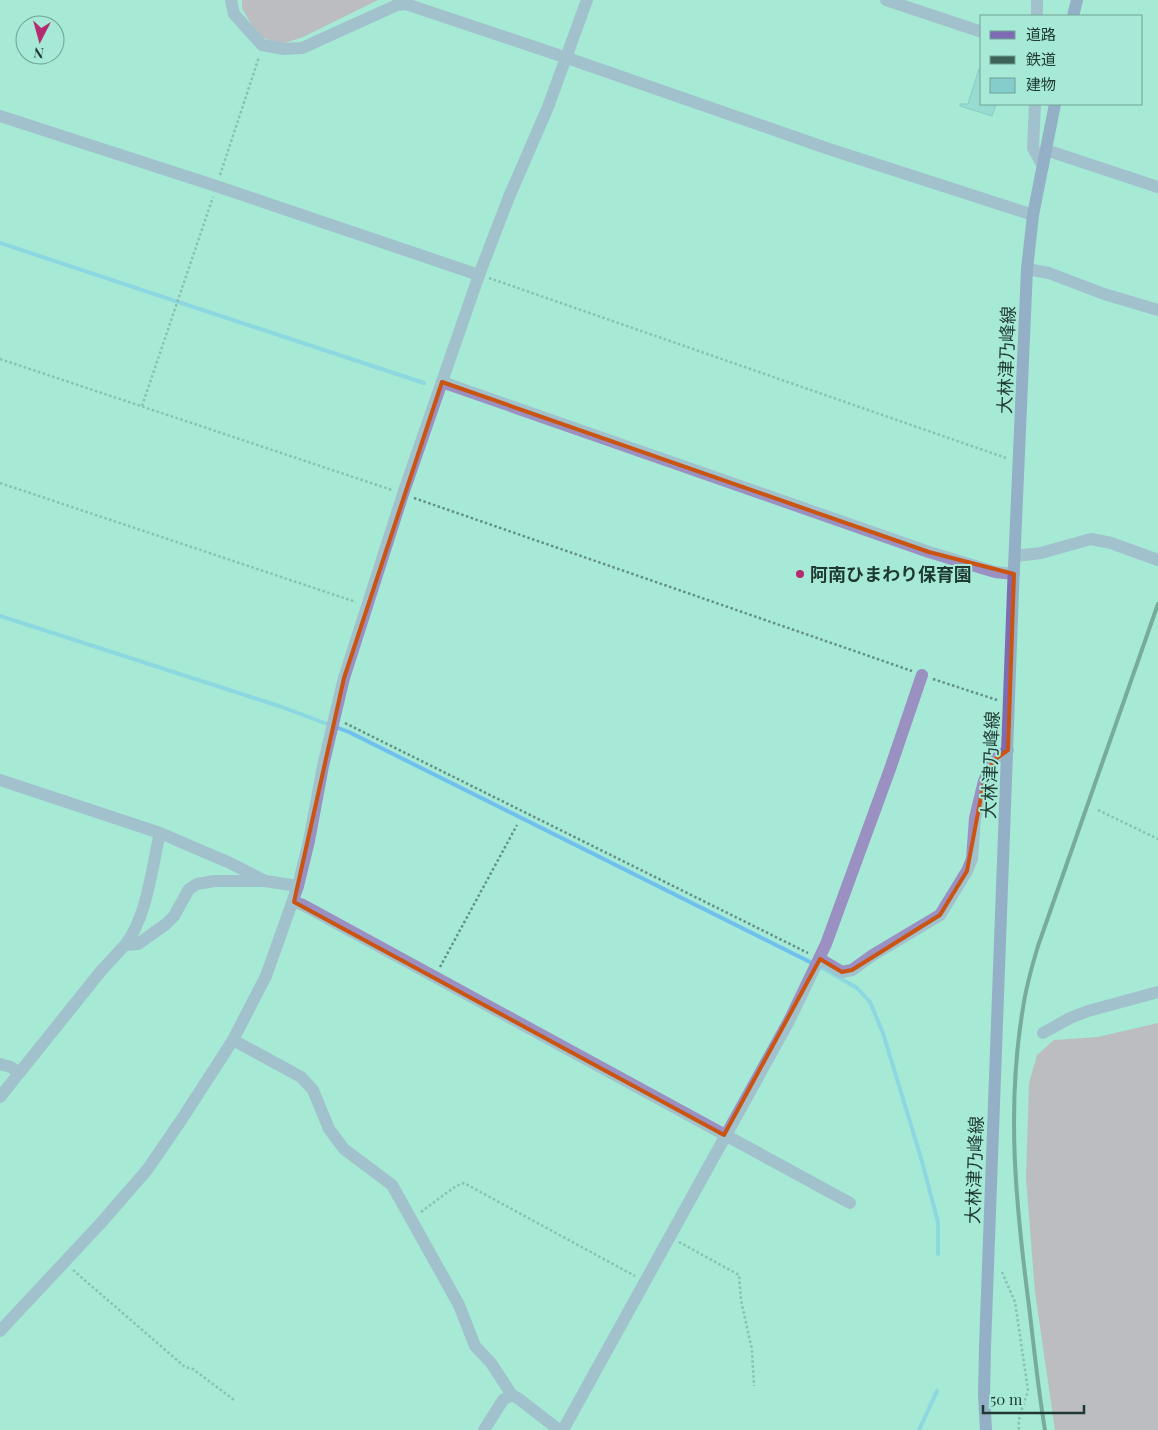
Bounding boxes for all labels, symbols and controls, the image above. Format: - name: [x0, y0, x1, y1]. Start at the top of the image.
- north arrow: [15, 15, 65, 65]
- legend: [980, 15, 1143, 105]
- text: 道路: [1026, 24, 1056, 44]
- text: N: [33, 43, 45, 63]
- text: 鉄道: [1026, 49, 1056, 69]
- text: 建物: [1026, 74, 1056, 94]
- street label: 大林津乃峰線: [992, 306, 1020, 414]
- place label: 阿南ひまわり保育園: [810, 562, 972, 586]
- marker: 阿南ひまわり保育園: [794, 568, 806, 580]
- street label: 大林津乃峰線: [976, 711, 1004, 819]
- street label: 大林津乃峰線: [960, 1116, 988, 1224]
- scale bar: [983, 1382, 1084, 1414]
- text: 50 m: [990, 1389, 1023, 1409]

